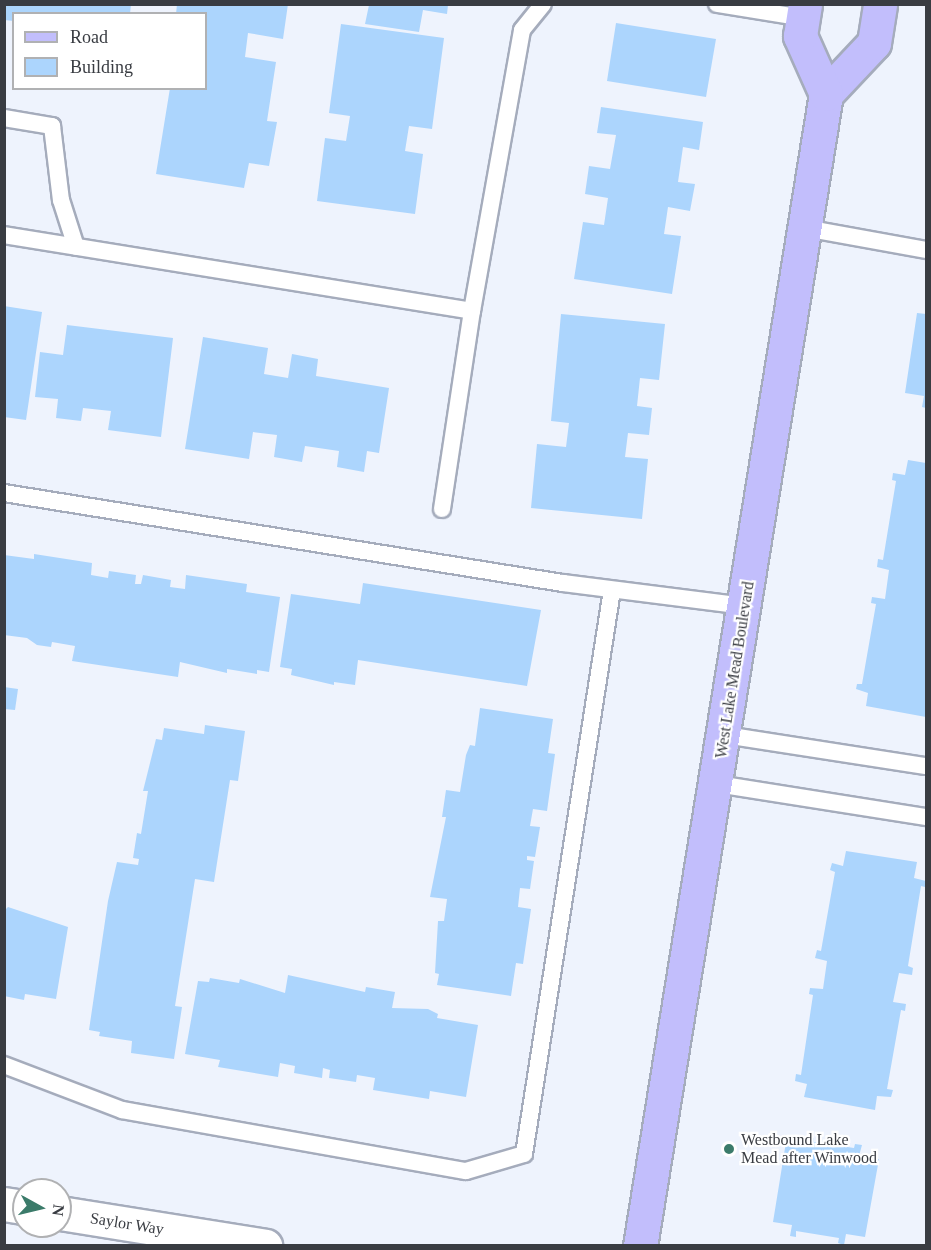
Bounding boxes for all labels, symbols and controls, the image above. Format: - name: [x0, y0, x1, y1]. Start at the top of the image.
- legend: [12, 12, 207, 90]
- text: Road: [70, 27, 108, 47]
- text: Building: [70, 57, 133, 77]
- street label: West Lake Mead Boulevard: [712, 580, 758, 760]
- place label: Westbound Lake Mead after Winwood: [741, 1130, 877, 1168]
- marker: Westbound Lake Mead after Winwood: [722, 1142, 736, 1156]
- north arrow: [12, 1178, 72, 1238]
- text: N: [49, 1203, 68, 1217]
- street label: Saylor Way: [89, 1209, 165, 1239]

